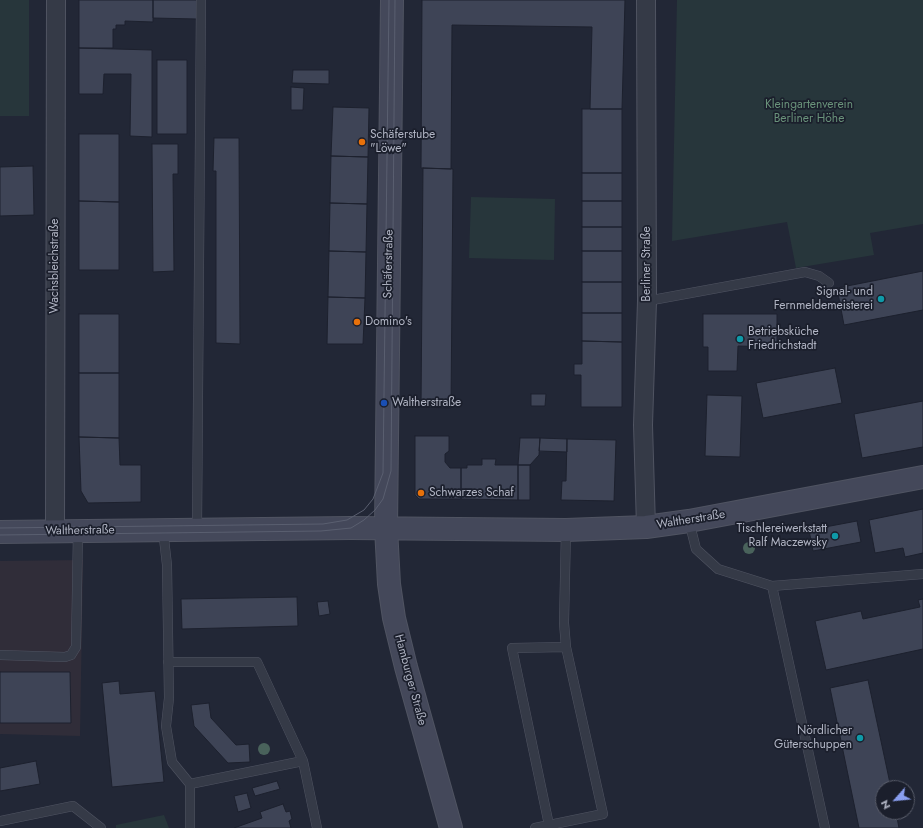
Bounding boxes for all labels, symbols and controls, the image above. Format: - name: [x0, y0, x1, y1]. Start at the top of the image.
- park label: Kleingartenverein Berliner Höhe: [765, 98, 853, 126]
- place label: Schäferstube "Löwe": [370, 128, 435, 156]
- marker: Schäferstube "Löwe": [357, 137, 367, 147]
- street label: Wachsbleichstraße: [48, 219, 62, 313]
- street label: Berliner Straße: [640, 226, 654, 302]
- street label: Schäferstraße: [381, 230, 397, 298]
- place label: Signal- und Fernmeldemeisterei: [774, 285, 873, 313]
- marker: Signal- und Fernmeldemeisterei: [876, 294, 886, 304]
- place label: Domino's: [365, 315, 412, 329]
- marker: Domino's: [352, 317, 362, 327]
- place label: Betriebsküche Friedrichstadt: [748, 325, 819, 353]
- marker: Betriebsküche Friedrichstadt: [735, 334, 745, 344]
- place label: Waltherstraße: [392, 396, 461, 410]
- marker: Waltherstraße: [379, 398, 389, 408]
- place label: Schwarzes Schaf: [429, 486, 514, 500]
- marker: Schwarzes Schaf: [416, 488, 426, 498]
- street label: Waltherstraße: [656, 507, 726, 533]
- place label: Tischlereiwerkstatt Ralf Maczewsky: [736, 522, 827, 550]
- street label: Waltherstraße: [45, 523, 115, 539]
- marker: Tischlereiwerkstatt Ralf Maczewsky: [830, 531, 840, 541]
- street label: Hamburger Straße: [391, 633, 429, 727]
- place label: Nördlicher Güterschuppen: [774, 724, 852, 752]
- marker: Nördlicher Güterschuppen: [855, 733, 865, 743]
- north arrow: [875, 780, 915, 820]
- text: N: [876, 797, 894, 813]

